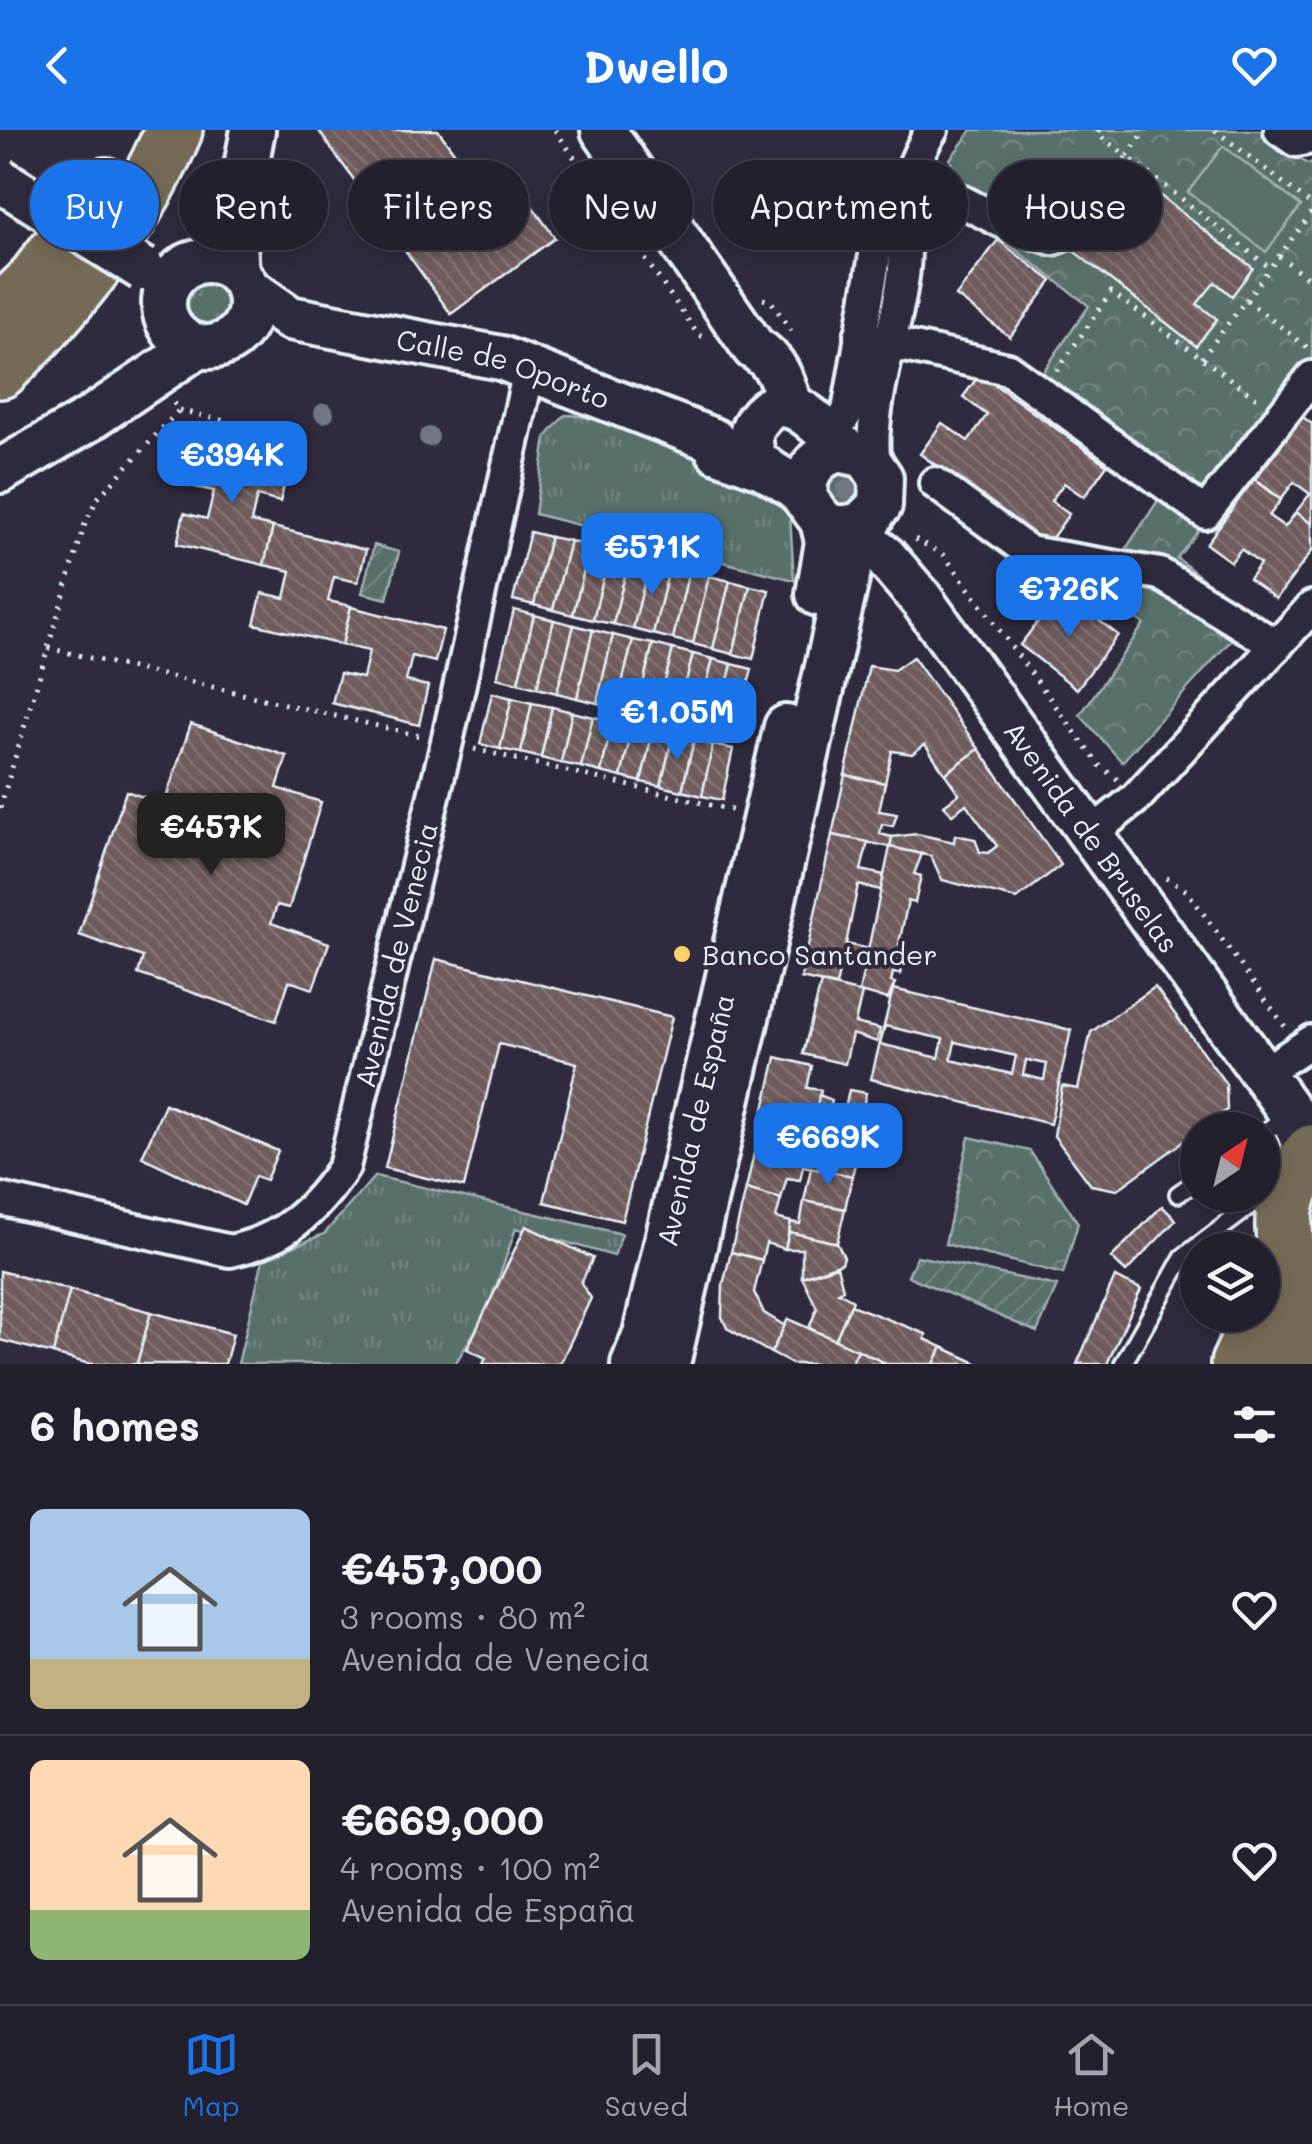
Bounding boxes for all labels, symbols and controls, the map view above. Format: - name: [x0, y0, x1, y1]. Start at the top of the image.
- text: Dwello: [583, 36, 729, 94]
- icon: back: [30, 38, 85, 93]
- icon: heart: [1227, 38, 1282, 93]
- chip: Buy: [30, 160, 159, 250]
- chip: Rent: [179, 160, 328, 250]
- chip: Filters: [348, 160, 529, 250]
- chip: New: [549, 160, 693, 250]
- chip: Apartment: [713, 160, 968, 250]
- chip: House: [988, 160, 1162, 250]
- street label: Calle de Oporto: [394, 321, 615, 416]
- pin: €394K: [162, 421, 302, 506]
- text: €394K: [179, 432, 285, 474]
- pin: €571K: [582, 513, 722, 598]
- text: €571K: [603, 524, 701, 566]
- pin: €726K: [999, 555, 1139, 640]
- text: €726K: [1018, 566, 1120, 608]
- pin: €1.05M: [596, 678, 758, 763]
- text: €1.05M: [619, 689, 735, 731]
- street label: Avenida de Bruselas: [996, 714, 1187, 959]
- pin: €457K: [141, 793, 281, 878]
- text: €457K: [159, 804, 263, 846]
- street label: Avenida de Venecia: [346, 818, 445, 1091]
- place label: Banco Santander: [702, 936, 938, 972]
- marker: Banco Santander: [671, 943, 693, 965]
- street label: Avenida de España: [648, 990, 741, 1250]
- pin: €669K: [758, 1103, 898, 1188]
- north arrow: [1180, 1112, 1280, 1212]
- map controls: [1180, 1112, 1280, 1332]
- text: €669K: [776, 1114, 880, 1156]
- button: layers: [1180, 1232, 1280, 1332]
- text: 6 homes: [30, 1397, 200, 1452]
- icon: filters: [1227, 1397, 1282, 1452]
- text: €457,000: [340, 1540, 543, 1595]
- icon: home: [110, 1549, 230, 1669]
- icon: heart: [1227, 1582, 1282, 1637]
- text: 3 rooms · 80 m²: [340, 1595, 585, 1637]
- text: Avenida de Venecia: [340, 1637, 650, 1679]
- text: €669,000: [340, 1791, 544, 1846]
- icon: home: [110, 1800, 230, 1920]
- icon: heart: [1227, 1833, 1282, 1888]
- text: 4 rooms · 100 m²: [340, 1846, 600, 1888]
- text: Avenida de España: [340, 1888, 635, 1930]
- tab: Map: [183, 2027, 240, 2123]
- tab: Saved: [605, 2027, 688, 2123]
- tab: Home: [1053, 2027, 1129, 2123]

